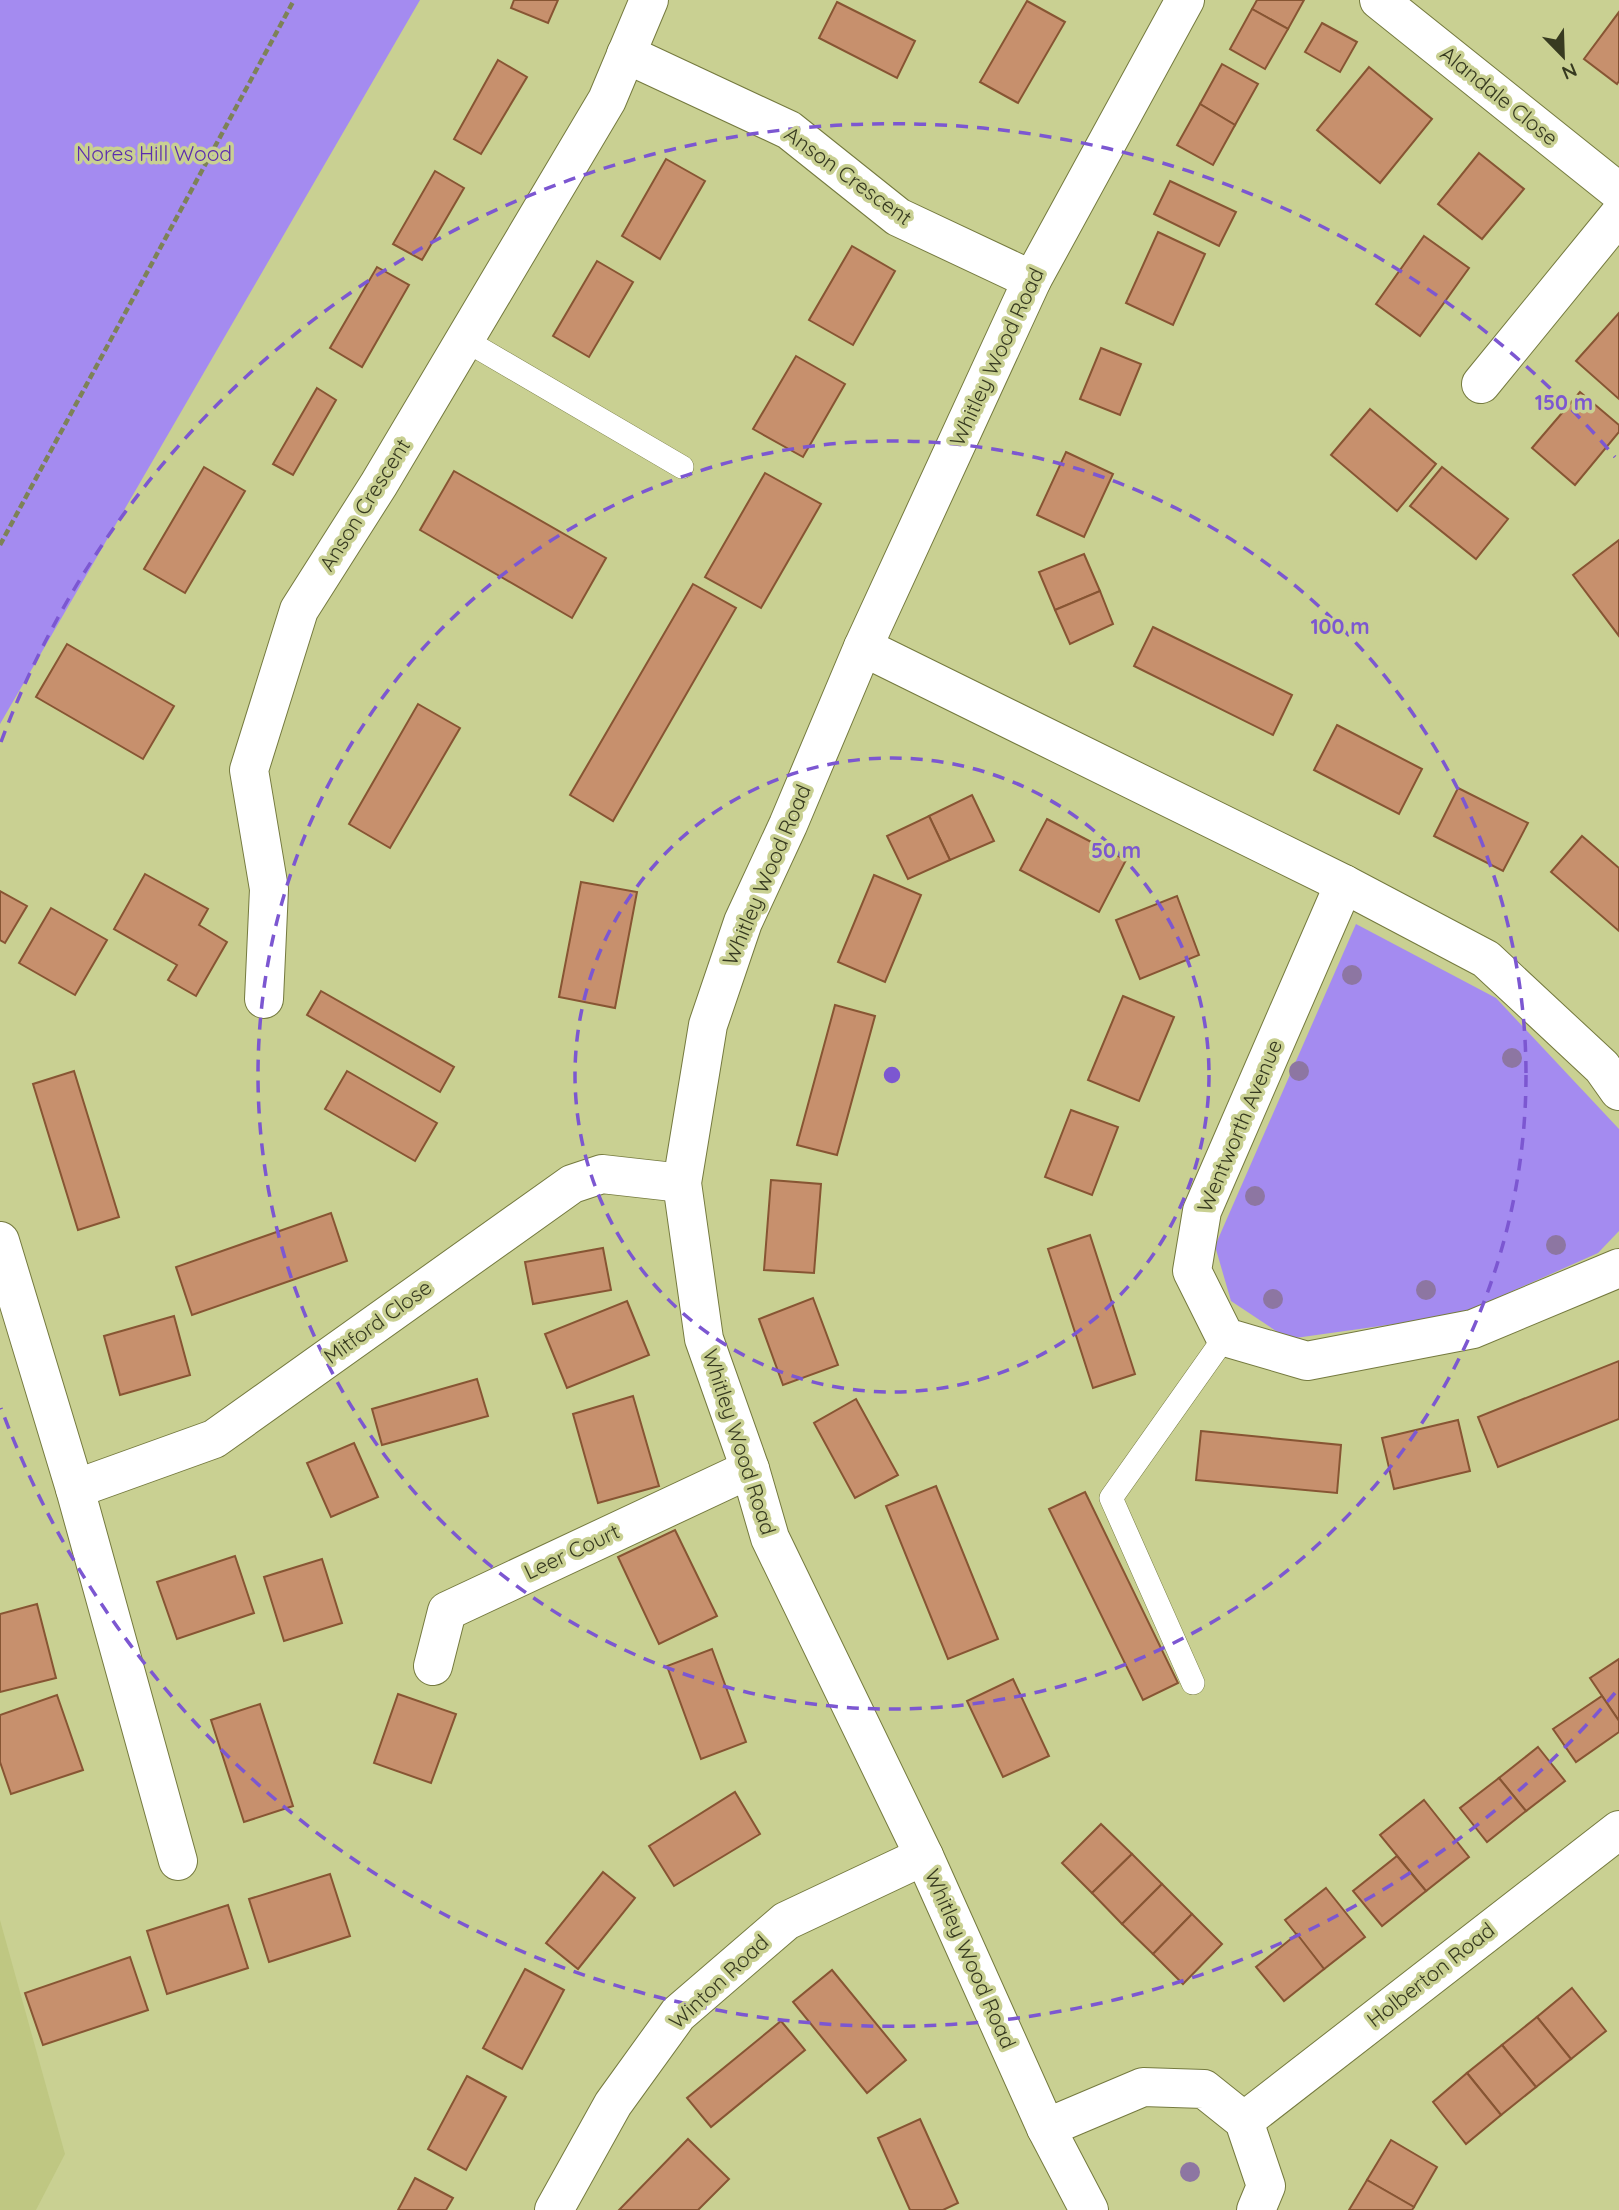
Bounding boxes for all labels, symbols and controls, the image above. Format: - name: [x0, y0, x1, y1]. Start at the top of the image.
- north arrow: [1528, 21, 1598, 91]
- street label: Alandale Close: [1436, 40, 1564, 151]
- text: N: [1559, 58, 1581, 85]
- street label: Anson Crescent: [780, 120, 917, 230]
- park label: Nores Hill Wood: [76, 140, 232, 166]
- street label: Whitley Wood Road: [943, 263, 1049, 450]
- text: 150 m: [1535, 389, 1593, 415]
- street label: Anson Crescent: [313, 433, 415, 575]
- text: 100 m: [1310, 613, 1370, 639]
- street label: Whitley Wood Road: [716, 780, 816, 969]
- text: 50 m: [1091, 837, 1141, 863]
- street label: Wentworth Avenue: [1191, 1035, 1287, 1216]
- centre of rings: [880, 1063, 904, 1087]
- street label: Mitford Close: [319, 1273, 436, 1369]
- street label: Whitley Wood Road: [698, 1346, 782, 1538]
- street label: Leer Court: [520, 1518, 623, 1584]
- street label: Whitley Wood Road: [920, 1865, 1022, 2052]
- street label: Holberton Road: [1361, 1916, 1499, 2032]
- street label: Winton Road: [663, 1929, 773, 2034]

